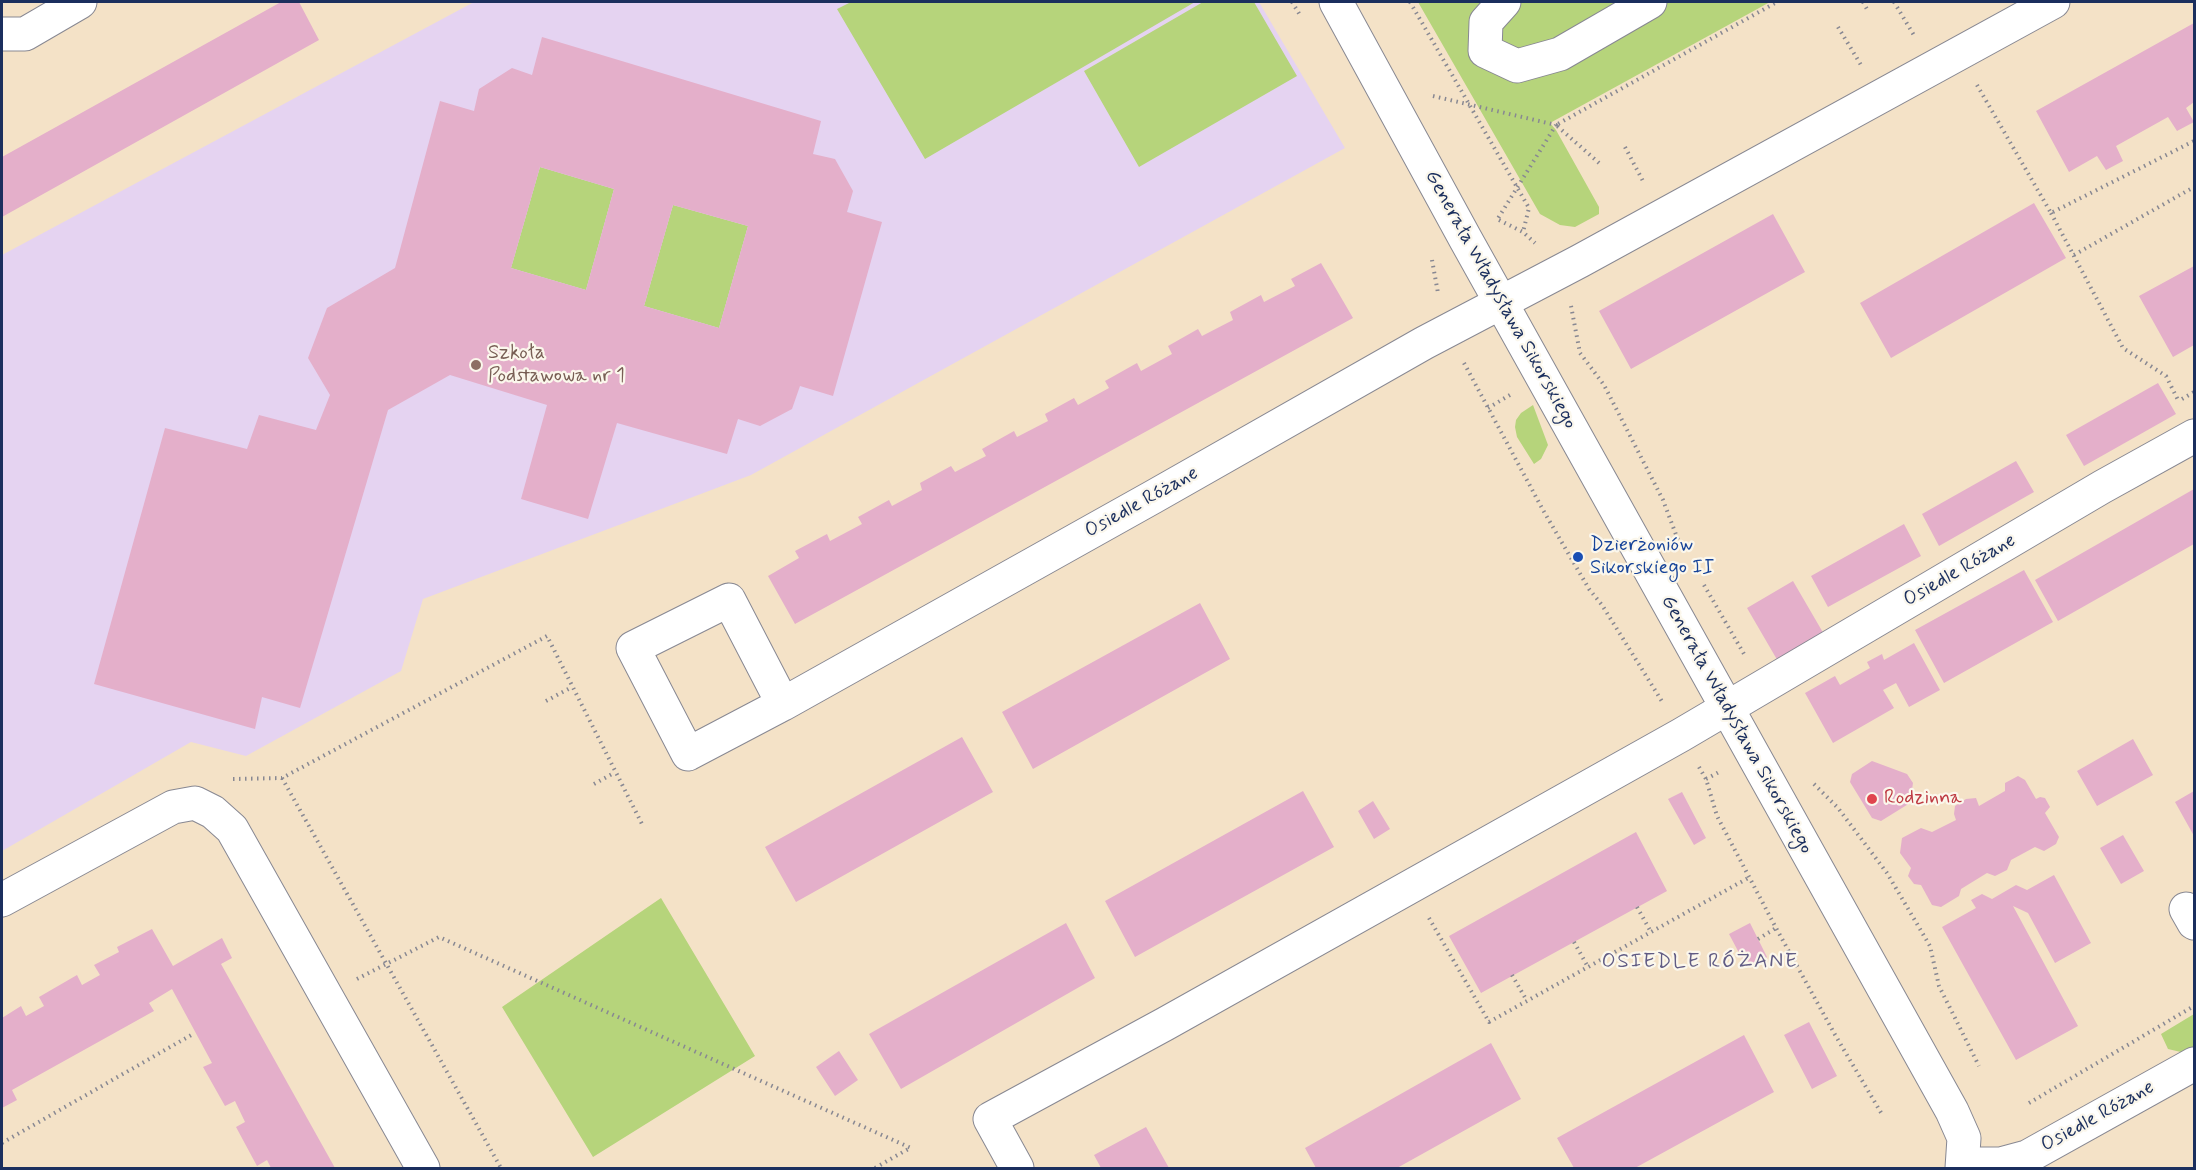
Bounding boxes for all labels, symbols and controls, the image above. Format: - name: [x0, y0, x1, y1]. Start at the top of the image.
- street label: Generała Władysława Sikorskiego: [1419, 167, 1581, 433]
- place label: Szkoła Podstawowa nr 1: [488, 342, 625, 389]
- marker: Szkoła Podstawowa nr 1: [469, 358, 483, 372]
- street label: Osiedle Różane: [1081, 462, 1203, 544]
- street label: Osiedle Różane: [1900, 529, 2020, 613]
- place label: Dzierżoniów Sikorskiego II: [1590, 534, 1714, 581]
- marker: Dzierżoniów Sikorskiego II: [1571, 550, 1585, 564]
- street label: Generała Władysława Sikorskiego: [1655, 592, 1817, 858]
- place label: Rodzinna: [1884, 787, 1962, 811]
- marker: Rodzinna: [1865, 792, 1879, 806]
- district label: OSIEDLE RÓŻANE: [1600, 950, 1800, 976]
- street label: Osiedle Różane: [2037, 1076, 2159, 1158]

